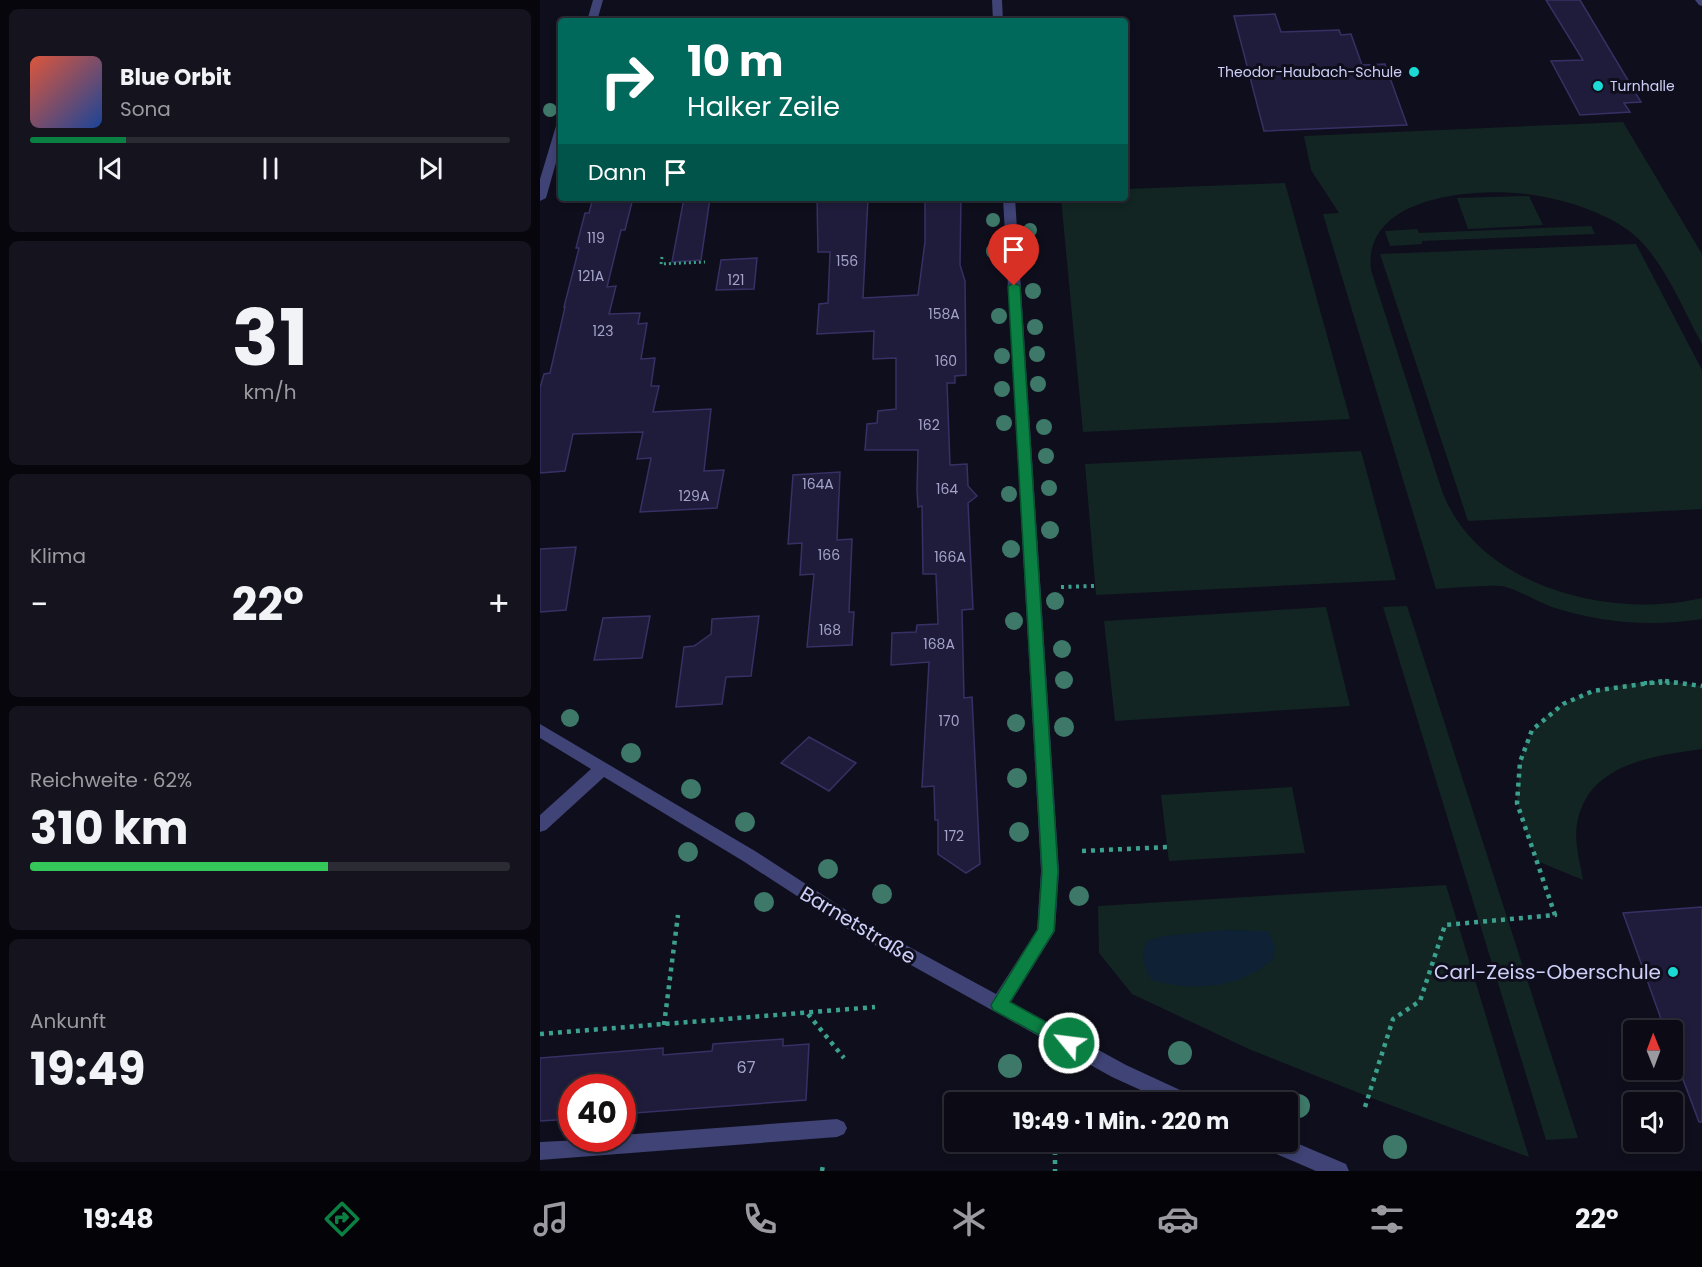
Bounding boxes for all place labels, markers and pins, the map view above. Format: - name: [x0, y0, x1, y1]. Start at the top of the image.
- place label: Theodor-Haubach-Schule: [1217, 62, 1402, 82]
- marker: Theodor-Haubach-Schule: [1407, 65, 1421, 79]
- place label: Turnhalle: [1610, 76, 1675, 96]
- marker: Turnhalle: [1591, 79, 1605, 93]
- pin: [988, 224, 1039, 286]
- place label: Carl-Zeiss-Oberschule: [1434, 958, 1661, 986]
- marker: Carl-Zeiss-Oberschule: [1666, 965, 1680, 979]

